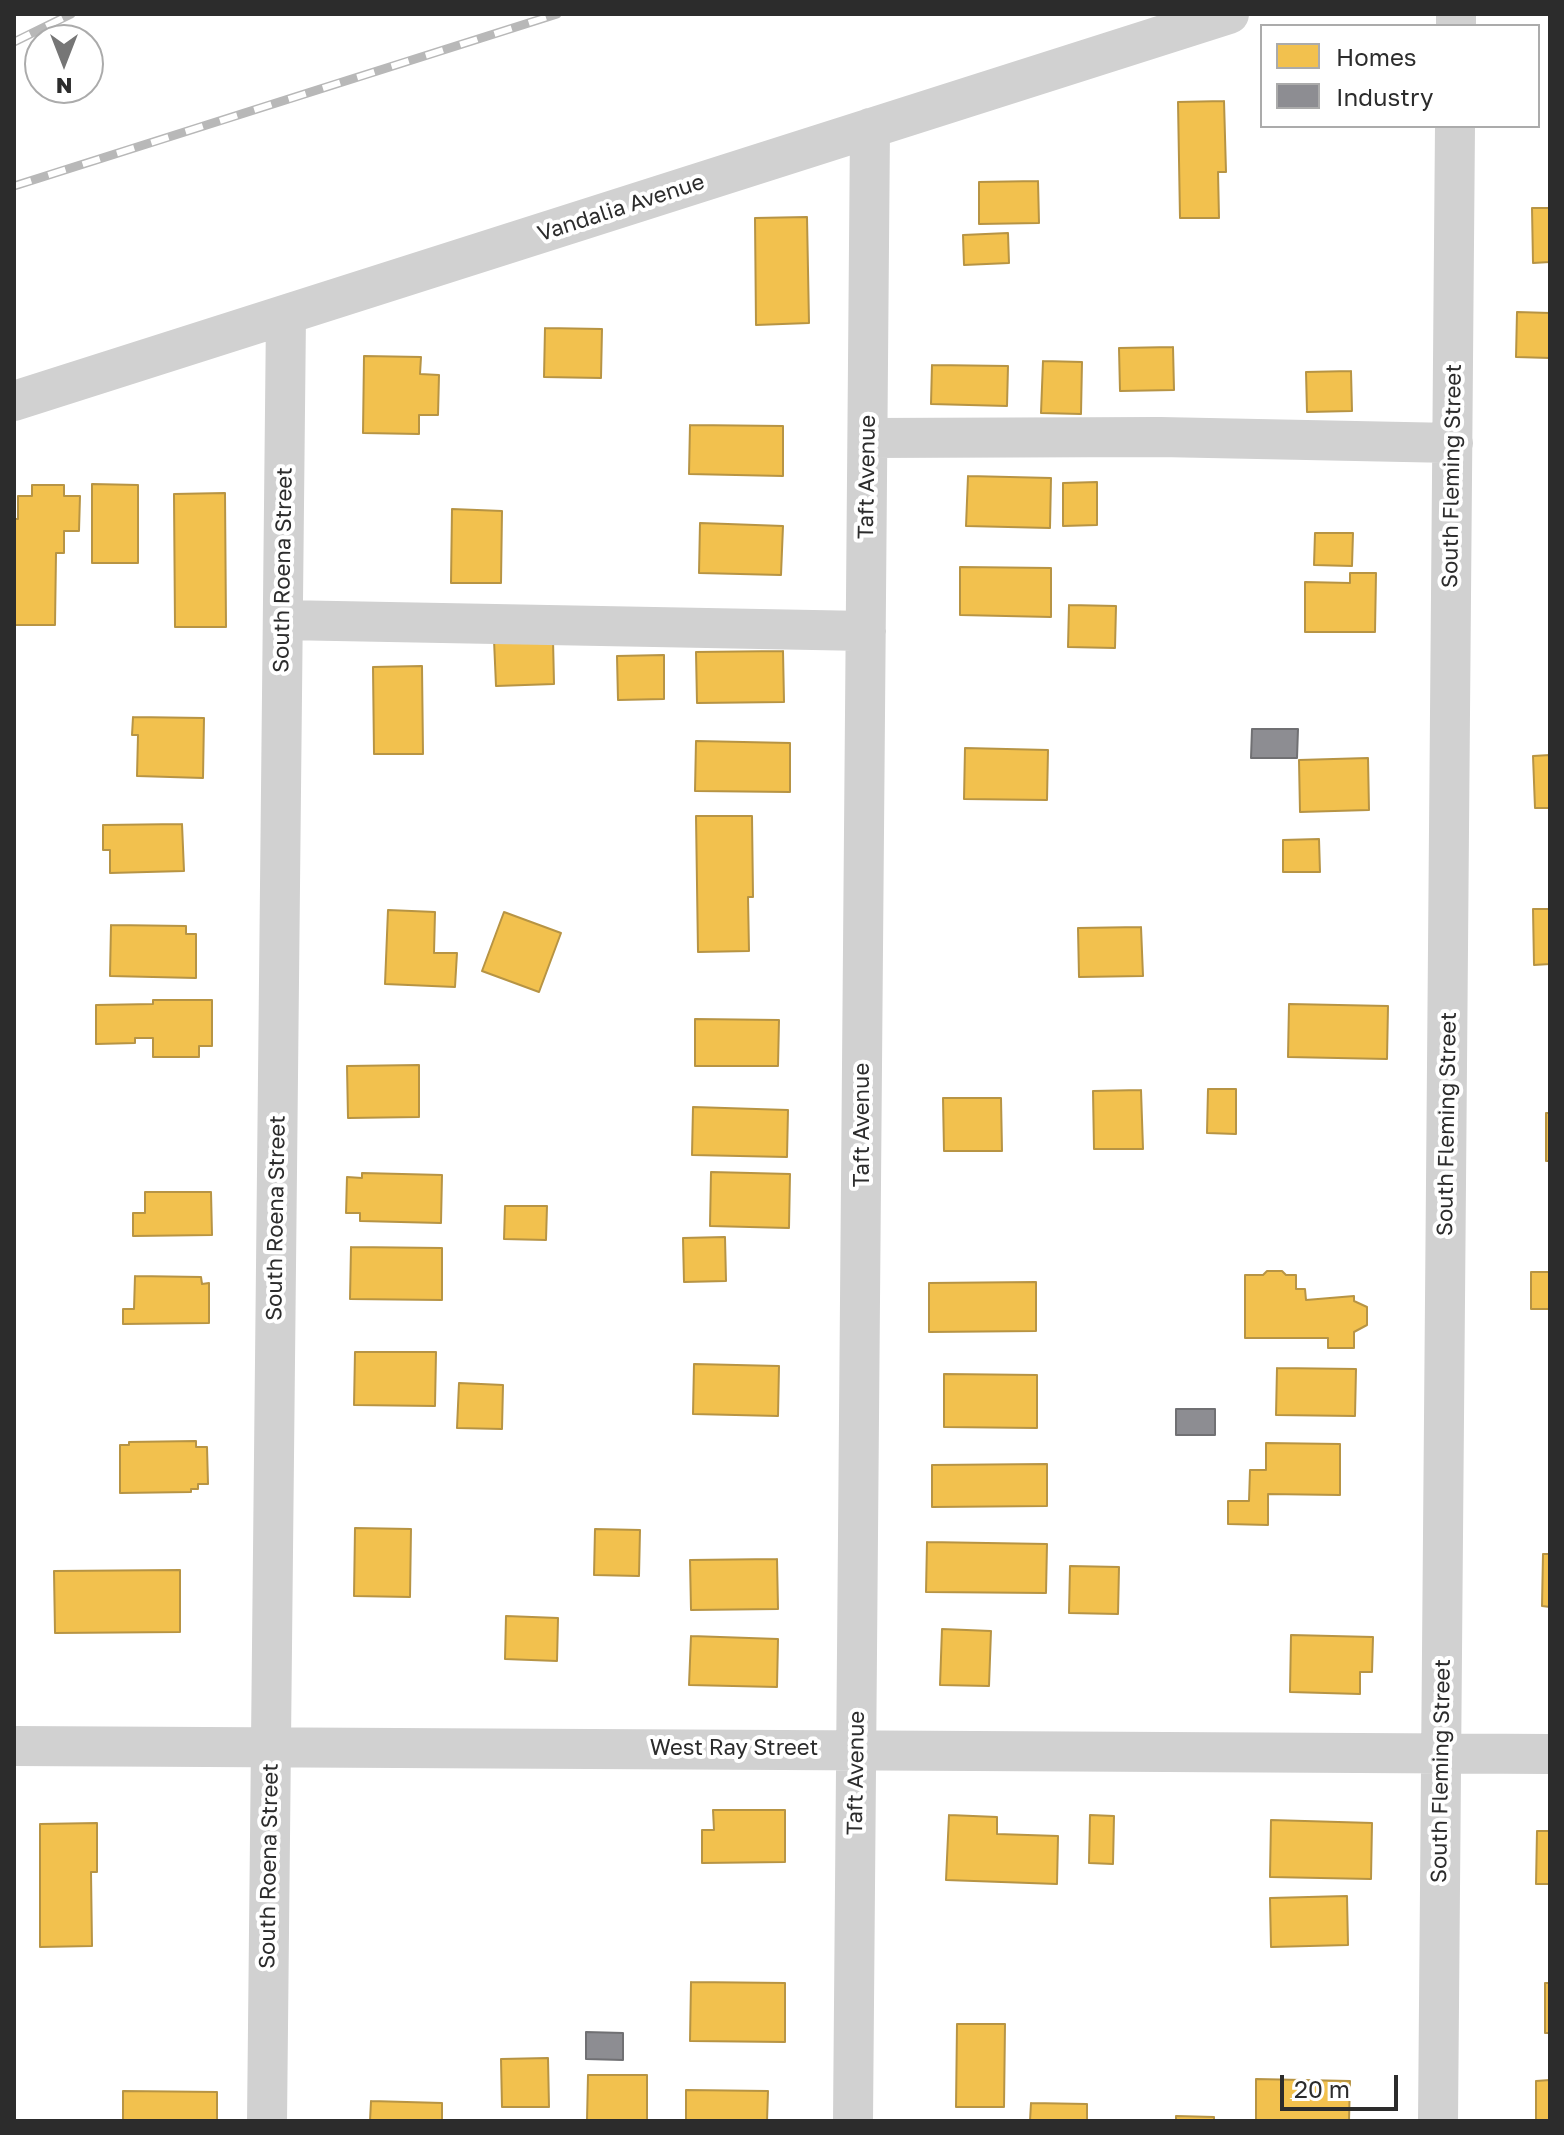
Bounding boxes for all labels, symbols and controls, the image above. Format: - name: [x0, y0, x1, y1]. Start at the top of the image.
- north arrow: [24, 24, 104, 104]
- legend: [1260, 24, 1540, 128]
- text: Homes: [1336, 42, 1417, 71]
- text: N: [56, 73, 72, 100]
- text: Industry: [1336, 82, 1433, 111]
- street label: Vandalia Avenue: [534, 169, 708, 247]
- street label: South Fleming Street: [1437, 364, 1467, 588]
- street label: Taft Avenue: [853, 415, 881, 539]
- street label: South Roena Street: [268, 467, 298, 673]
- street label: South Fleming Street: [1432, 1012, 1462, 1236]
- street label: Taft Avenue: [849, 1063, 875, 1187]
- street label: South Roena Street: [261, 1115, 291, 1321]
- street label: South Fleming Street: [1426, 1659, 1456, 1883]
- street label: Taft Avenue: [842, 1711, 870, 1835]
- street label: West Ray Street: [650, 1735, 818, 1761]
- street label: South Roena Street: [254, 1763, 284, 1969]
- scale bar: [1284, 2059, 1402, 2109]
- text: 20 m: [1294, 2074, 1350, 2103]

